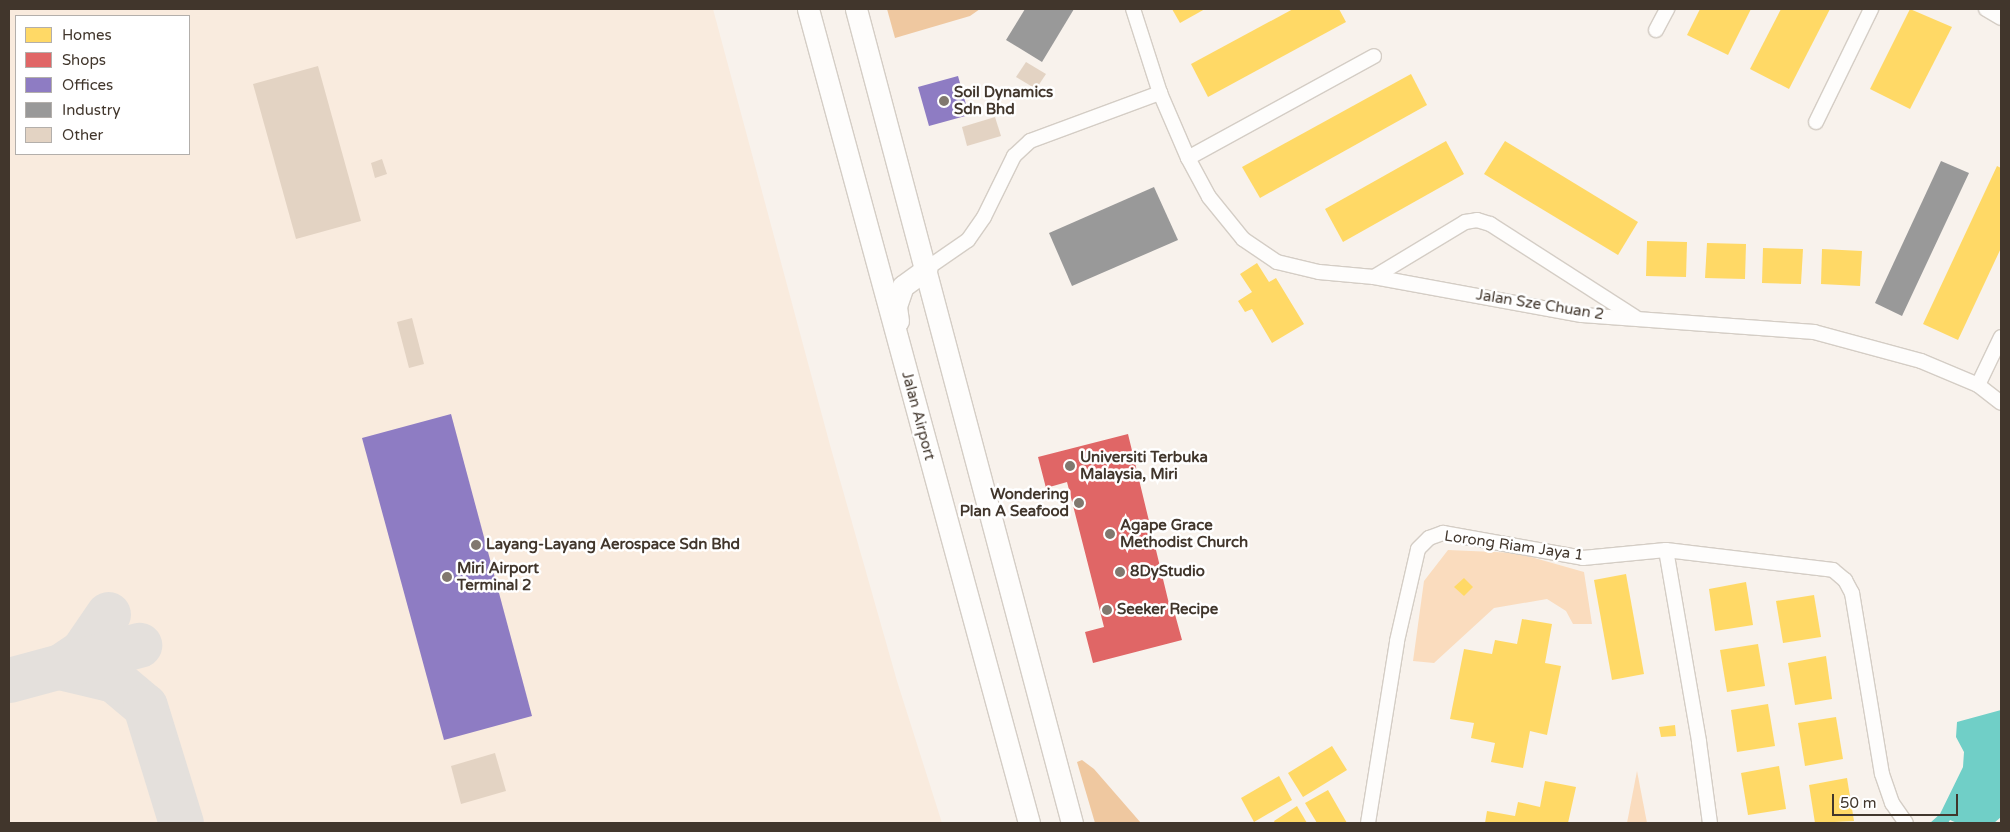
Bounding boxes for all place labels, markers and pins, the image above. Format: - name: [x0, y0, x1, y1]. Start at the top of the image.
- place label: Soil Dynamics Sdn Bhd: [954, 83, 1053, 118]
- marker: Soil Dynamics Sdn Bhd: [938, 95, 950, 107]
- place label: Universiti Terbuka Malaysia, Miri: [1080, 448, 1208, 483]
- marker: Universiti Terbuka Malaysia, Miri: [1064, 460, 1076, 472]
- place label: Wondering Plan A Seafood: [960, 485, 1069, 520]
- marker: Wondering Plan A Seafood: [1073, 497, 1085, 509]
- place label: Agape Grace Methodist Church: [1120, 516, 1248, 551]
- marker: Agape Grace Methodist Church: [1104, 528, 1116, 540]
- place label: Layang-Layang Aerospace Sdn Bhd: [486, 536, 740, 554]
- marker: Layang-Layang Aerospace Sdn Bhd: [470, 539, 482, 551]
- place label: Miri Airport Terminal 2: [457, 559, 539, 594]
- place label: 8DyStudio: [1130, 563, 1205, 581]
- marker: 8DyStudio: [1114, 566, 1126, 578]
- marker: Miri Airport Terminal 2: [441, 571, 453, 583]
- place label: Seeker Recipe: [1117, 601, 1218, 619]
- marker: Seeker Recipe: [1101, 604, 1113, 616]

